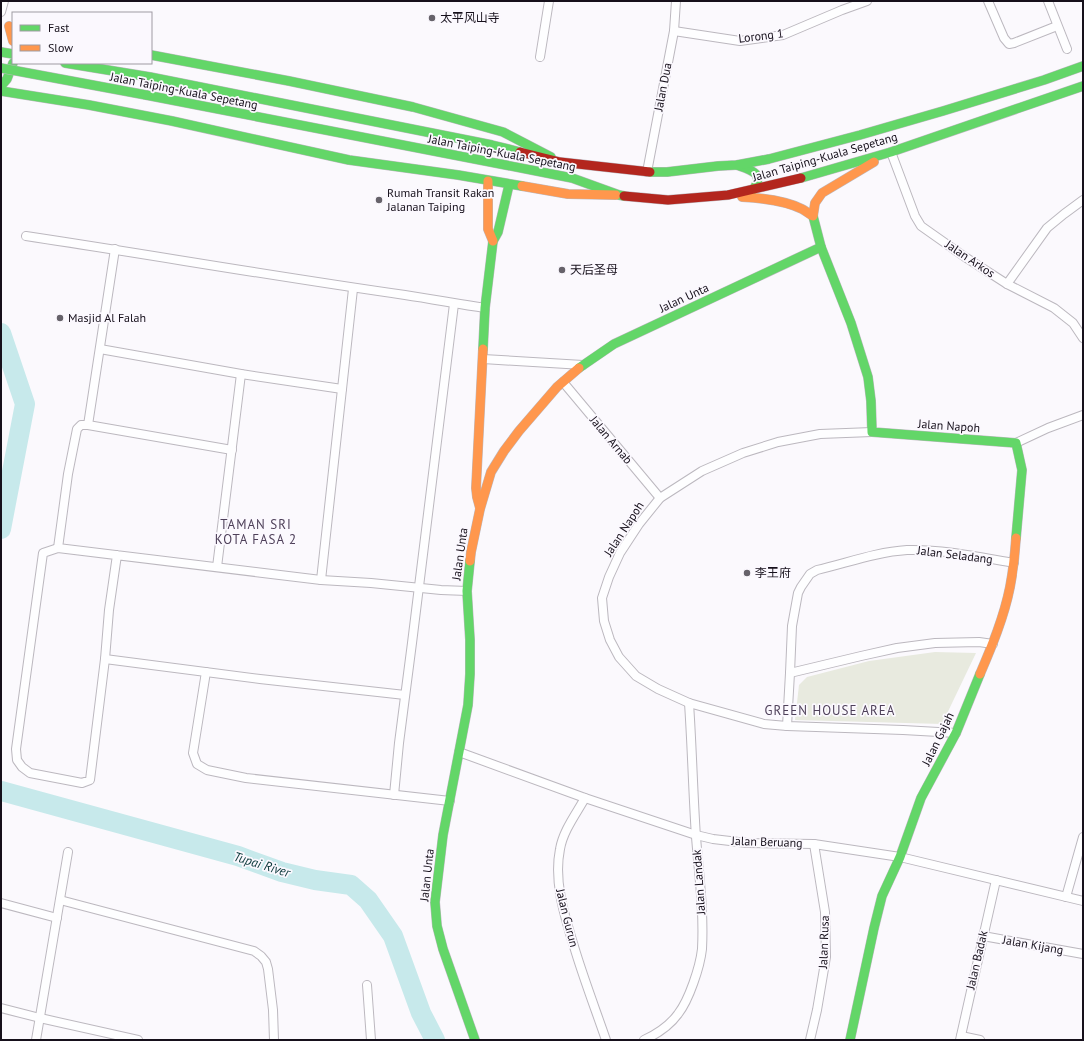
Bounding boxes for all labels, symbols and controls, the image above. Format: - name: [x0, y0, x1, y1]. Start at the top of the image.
- place label: 太平风山寺: [440, 10, 500, 25]
- legend: [12, 12, 152, 64]
- marker: 太平风山寺: [427, 13, 437, 23]
- text: Fast: [48, 20, 69, 35]
- street label: Lorong 1: [738, 25, 784, 46]
- text: Slow: [48, 40, 73, 55]
- street label: Jalan Dua: [650, 61, 675, 113]
- street label: Jalan Taiping-Kuala Sepetang: [108, 69, 259, 112]
- street label: Jalan Taiping-Kuala Sepetang: [750, 129, 899, 185]
- street label: Jalan Taiping-Kuala Sepetang: [426, 131, 577, 174]
- place label: Rumah Transit Rakan Jalanan Taiping: [386, 185, 494, 214]
- marker: Rumah Transit Rakan Jalanan Taiping: [374, 195, 384, 205]
- street label: Jalan Arkos: [942, 236, 998, 281]
- place label: 天后圣母: [570, 262, 618, 277]
- marker: 天后圣母: [557, 265, 567, 275]
- street label: Jalan Unta: [656, 280, 711, 316]
- place label: Masjid Al Falah: [68, 310, 146, 325]
- marker: Masjid Al Falah: [55, 313, 65, 323]
- street label: Jalan Arnab: [586, 412, 636, 467]
- street label: Jalan Napoh: [916, 416, 981, 435]
- street label: Jalan Napoh: [600, 499, 647, 560]
- district label: TAMAN SRI KOTA FASA 2: [215, 516, 297, 548]
- street label: Jalan Unta: [448, 527, 471, 582]
- street label: Jalan Seladang: [915, 542, 994, 567]
- place label: 李王府: [755, 565, 791, 580]
- marker: 李王府: [742, 568, 752, 578]
- district label: GREEN HOUSE AREA: [765, 702, 895, 719]
- street label: Jalan Gajah: [918, 710, 957, 769]
- street label: Jalan Beruang: [730, 833, 803, 850]
- water label: Tupai River: [232, 848, 293, 881]
- street label: Jalan Unta: [416, 848, 437, 903]
- street label: Jalan Landak: [689, 849, 708, 916]
- street label: Jalan Gurun: [553, 886, 582, 949]
- street label: Jalan Rusa: [815, 915, 832, 970]
- street label: Jalan Badak: [962, 929, 991, 992]
- street label: Jalan Kijang: [1001, 932, 1065, 957]

